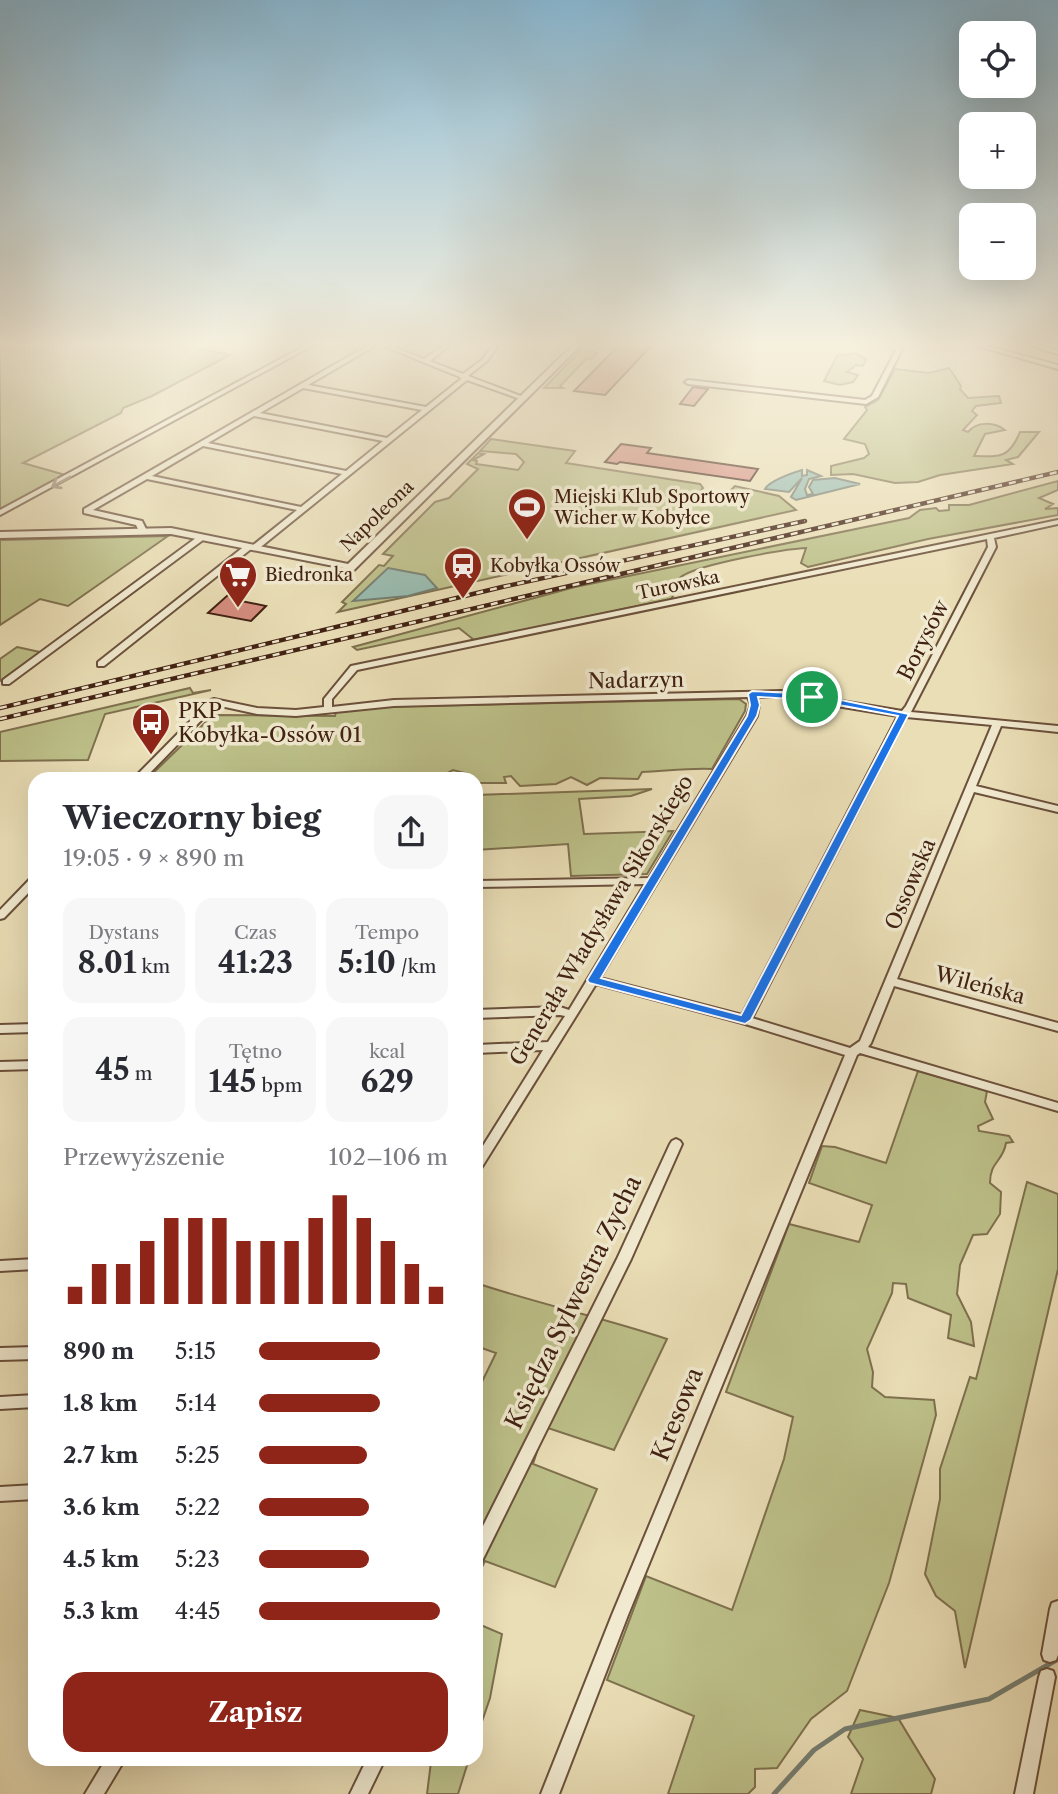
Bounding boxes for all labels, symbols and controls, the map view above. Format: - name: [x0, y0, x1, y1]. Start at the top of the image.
- map controls: [959, 21, 1036, 280]
- button: locate: [959, 21, 1036, 98]
- button: +: [959, 112, 1036, 189]
- button: −: [959, 203, 1036, 280]
- street label: Napoleona: [336, 475, 419, 556]
- one-way arrow: [51, 476, 72, 489]
- sports icon: Miejski Klub Sportowy Wicher w Kobyłce: [506, 486, 548, 541]
- place label: Miejski Klub Sportowy Wicher w Kobyłce: [553, 486, 751, 529]
- station icon: Kobyłka Ossów: [442, 545, 484, 600]
- supermarket icon: Biedronka: [217, 554, 259, 609]
- place label: Kobyłka Ossów: [490, 555, 622, 577]
- place label: Biedronka: [265, 564, 354, 586]
- street label: Turowska: [635, 565, 722, 604]
- street label: Borysów: [892, 595, 954, 684]
- street label: Nadarzyn: [588, 667, 684, 693]
- pin: [782, 667, 842, 727]
- icon: arrive: [793, 678, 831, 716]
- place label: PKP Kobyłka-Ossów 01: [178, 698, 362, 747]
- bus stop icon: PKP Kobyłka-Ossów 01: [130, 701, 172, 756]
- street label: Generała Władysława Sikorskiego: [504, 770, 698, 1070]
- button: share: [374, 795, 448, 869]
- text: Wieczorny bieg: [63, 798, 321, 837]
- street label: Ossowska: [880, 834, 941, 933]
- text: 19:05 · 9 × 890 m: [63, 844, 245, 872]
- text: Dystans: [88, 921, 159, 944]
- text: Czas: [234, 921, 277, 944]
- text: Tempo: [355, 921, 419, 944]
- text: 8.01: [77, 944, 136, 981]
- text: 41:23: [218, 944, 293, 981]
- text: 5:10: [338, 944, 396, 981]
- text: km: [136, 955, 170, 978]
- text: /km: [396, 955, 436, 978]
- street label: Wileńska: [931, 961, 1029, 1009]
- text: Tętno: [229, 1040, 282, 1063]
- text: kcal: [369, 1040, 405, 1063]
- text: 45: [95, 1051, 130, 1088]
- text: m: [130, 1062, 152, 1085]
- text: 145: [209, 1063, 256, 1100]
- text: 629: [360, 1063, 414, 1100]
- text: bpm: [256, 1074, 302, 1097]
- text: Przewyższenie: [63, 1143, 225, 1171]
- text: 102–106 m: [328, 1143, 448, 1171]
- street label: Księdza Sylwestra Zycha: [499, 1170, 647, 1434]
- text: 890 m: [63, 1337, 134, 1365]
- text: 5:15: [175, 1337, 216, 1365]
- street label: Kresowa: [645, 1363, 709, 1465]
- text: 1.8 km: [63, 1389, 138, 1417]
- text: 5:14: [175, 1389, 217, 1417]
- text: 2.7 km: [63, 1441, 139, 1469]
- text: 5:25: [175, 1441, 220, 1469]
- text: 3.6 km: [63, 1493, 140, 1521]
- text: 5:22: [175, 1493, 220, 1521]
- text: 4.5 km: [63, 1545, 140, 1573]
- text: 5:23: [175, 1545, 220, 1573]
- text: 5.3 km: [63, 1597, 139, 1625]
- text: 4:45: [175, 1597, 221, 1625]
- button: Zapisz: [63, 1672, 448, 1752]

